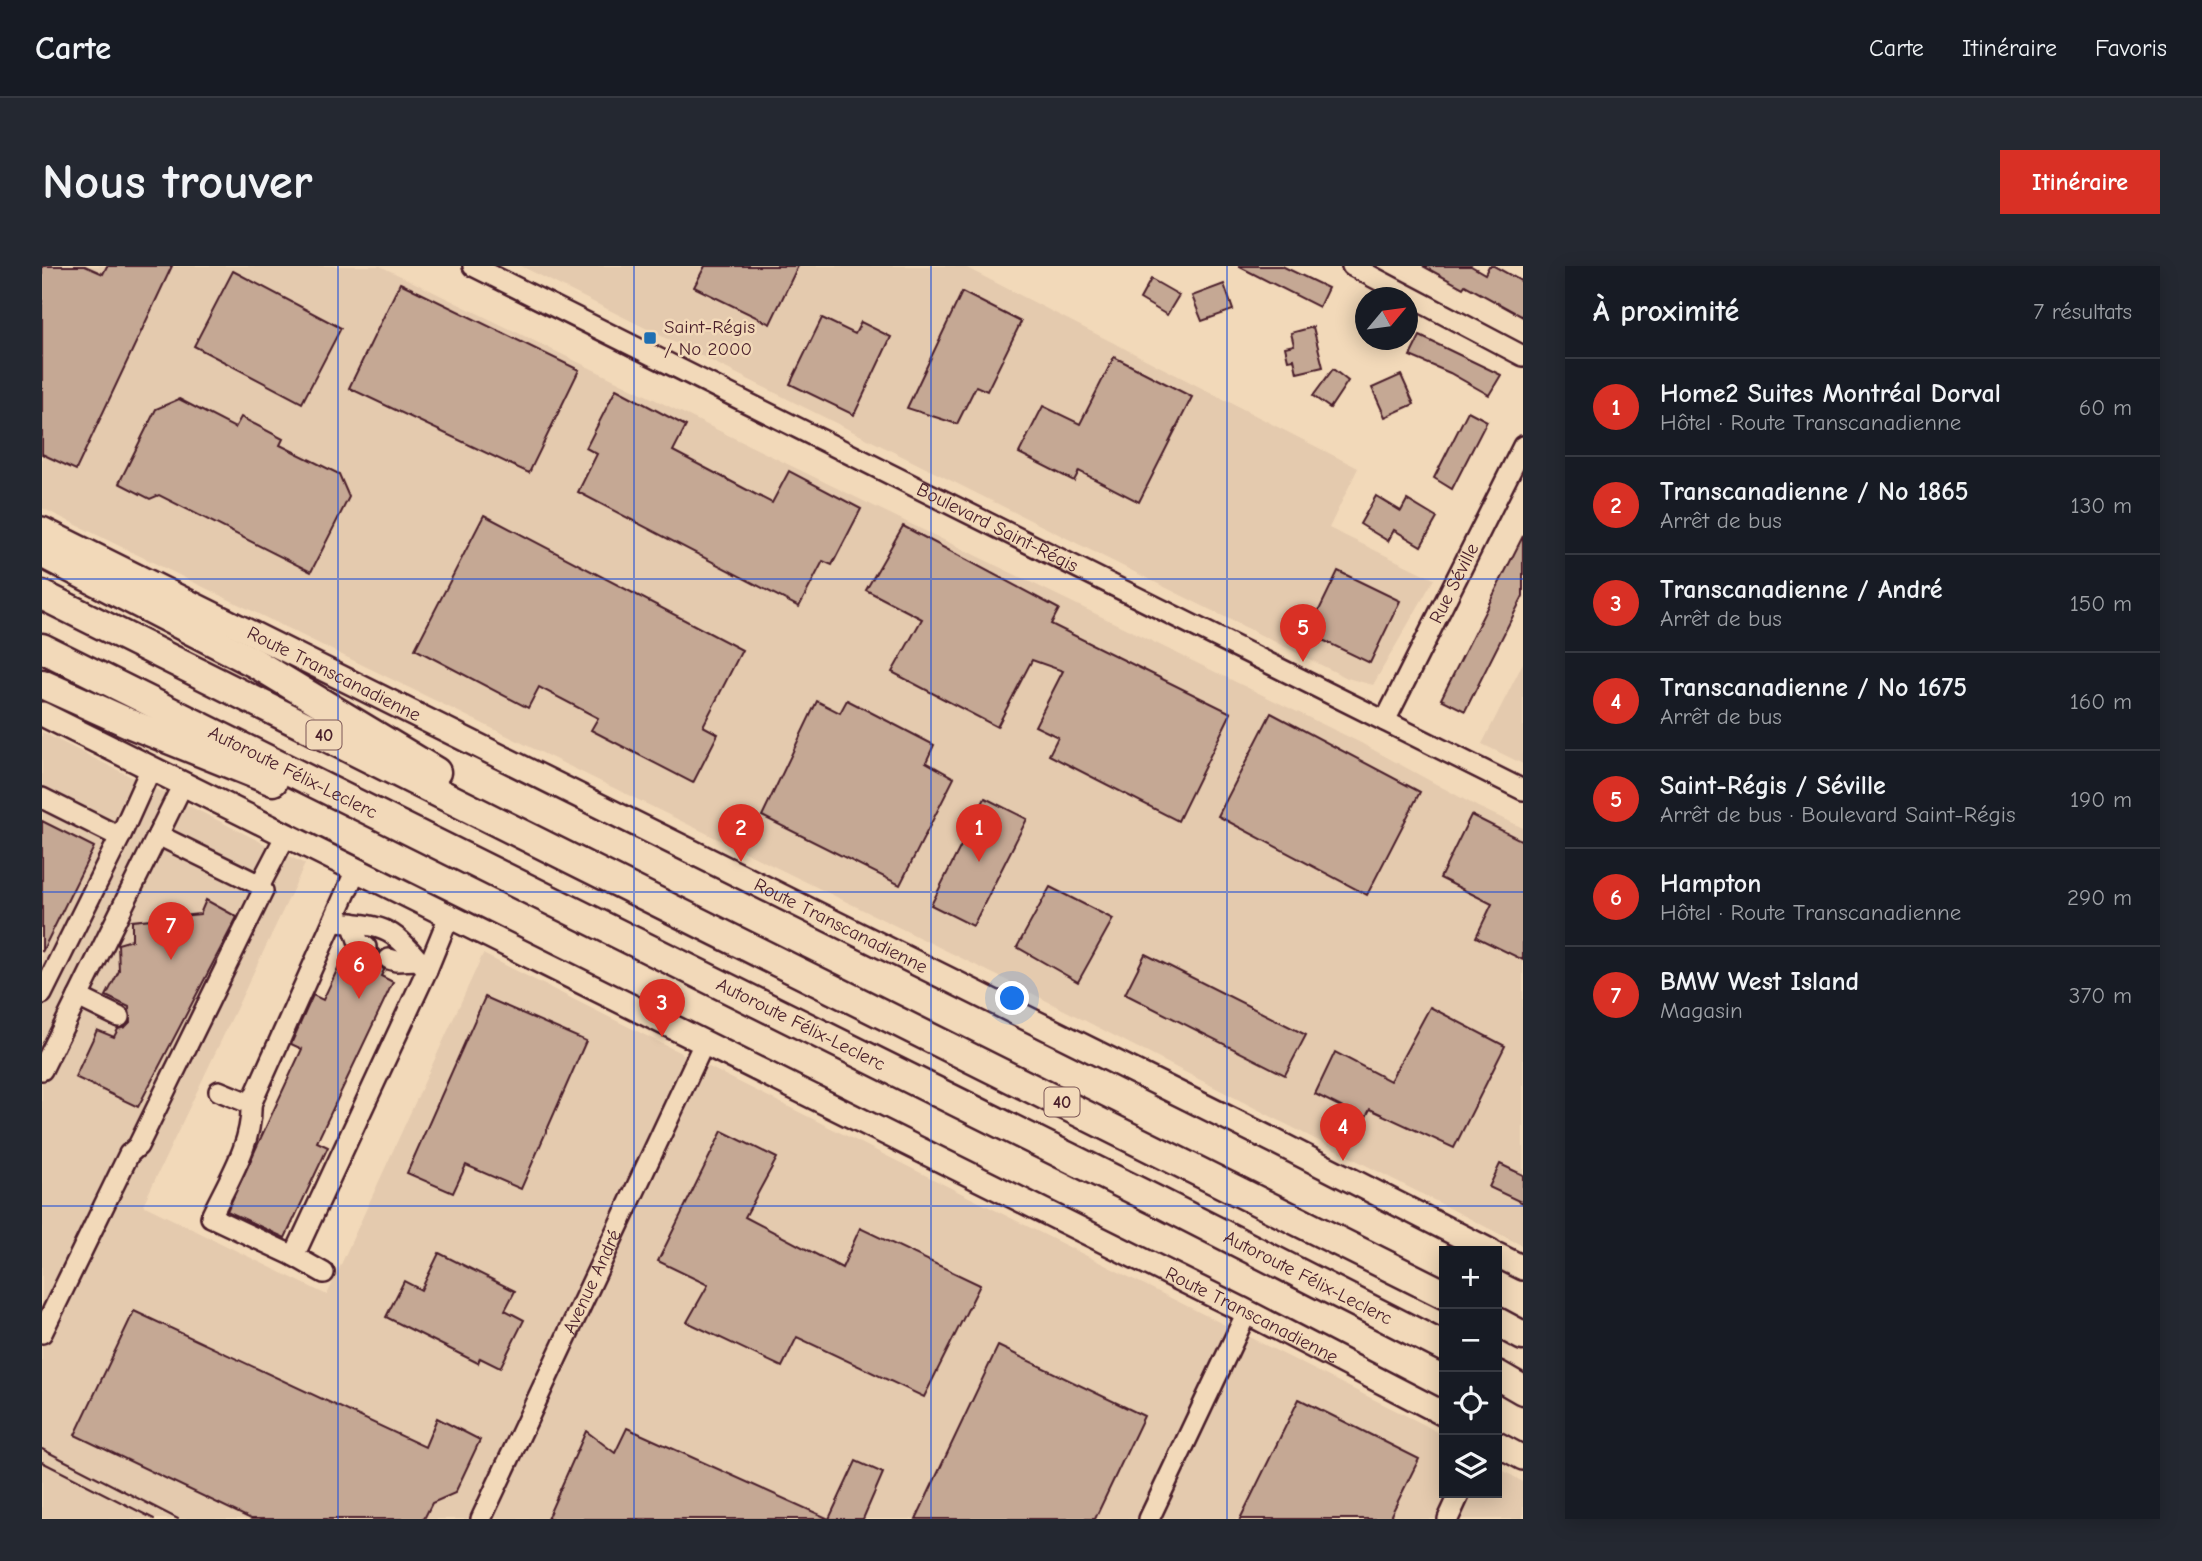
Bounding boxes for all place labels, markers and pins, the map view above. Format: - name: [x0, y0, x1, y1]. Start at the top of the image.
- place label: Saint-Régis / No 2000: [664, 316, 755, 360]
- marker: Saint-Régis / No 2000: [642, 330, 658, 346]
- pin: 5: [1280, 604, 1326, 662]
- pin: 2: [718, 804, 764, 862]
- pin: 1: [956, 804, 1002, 862]
- pin: 7: [148, 902, 194, 960]
- pin: 6: [336, 941, 382, 999]
- pin: 3: [639, 979, 685, 1037]
- pin: 4: [1320, 1103, 1366, 1161]

